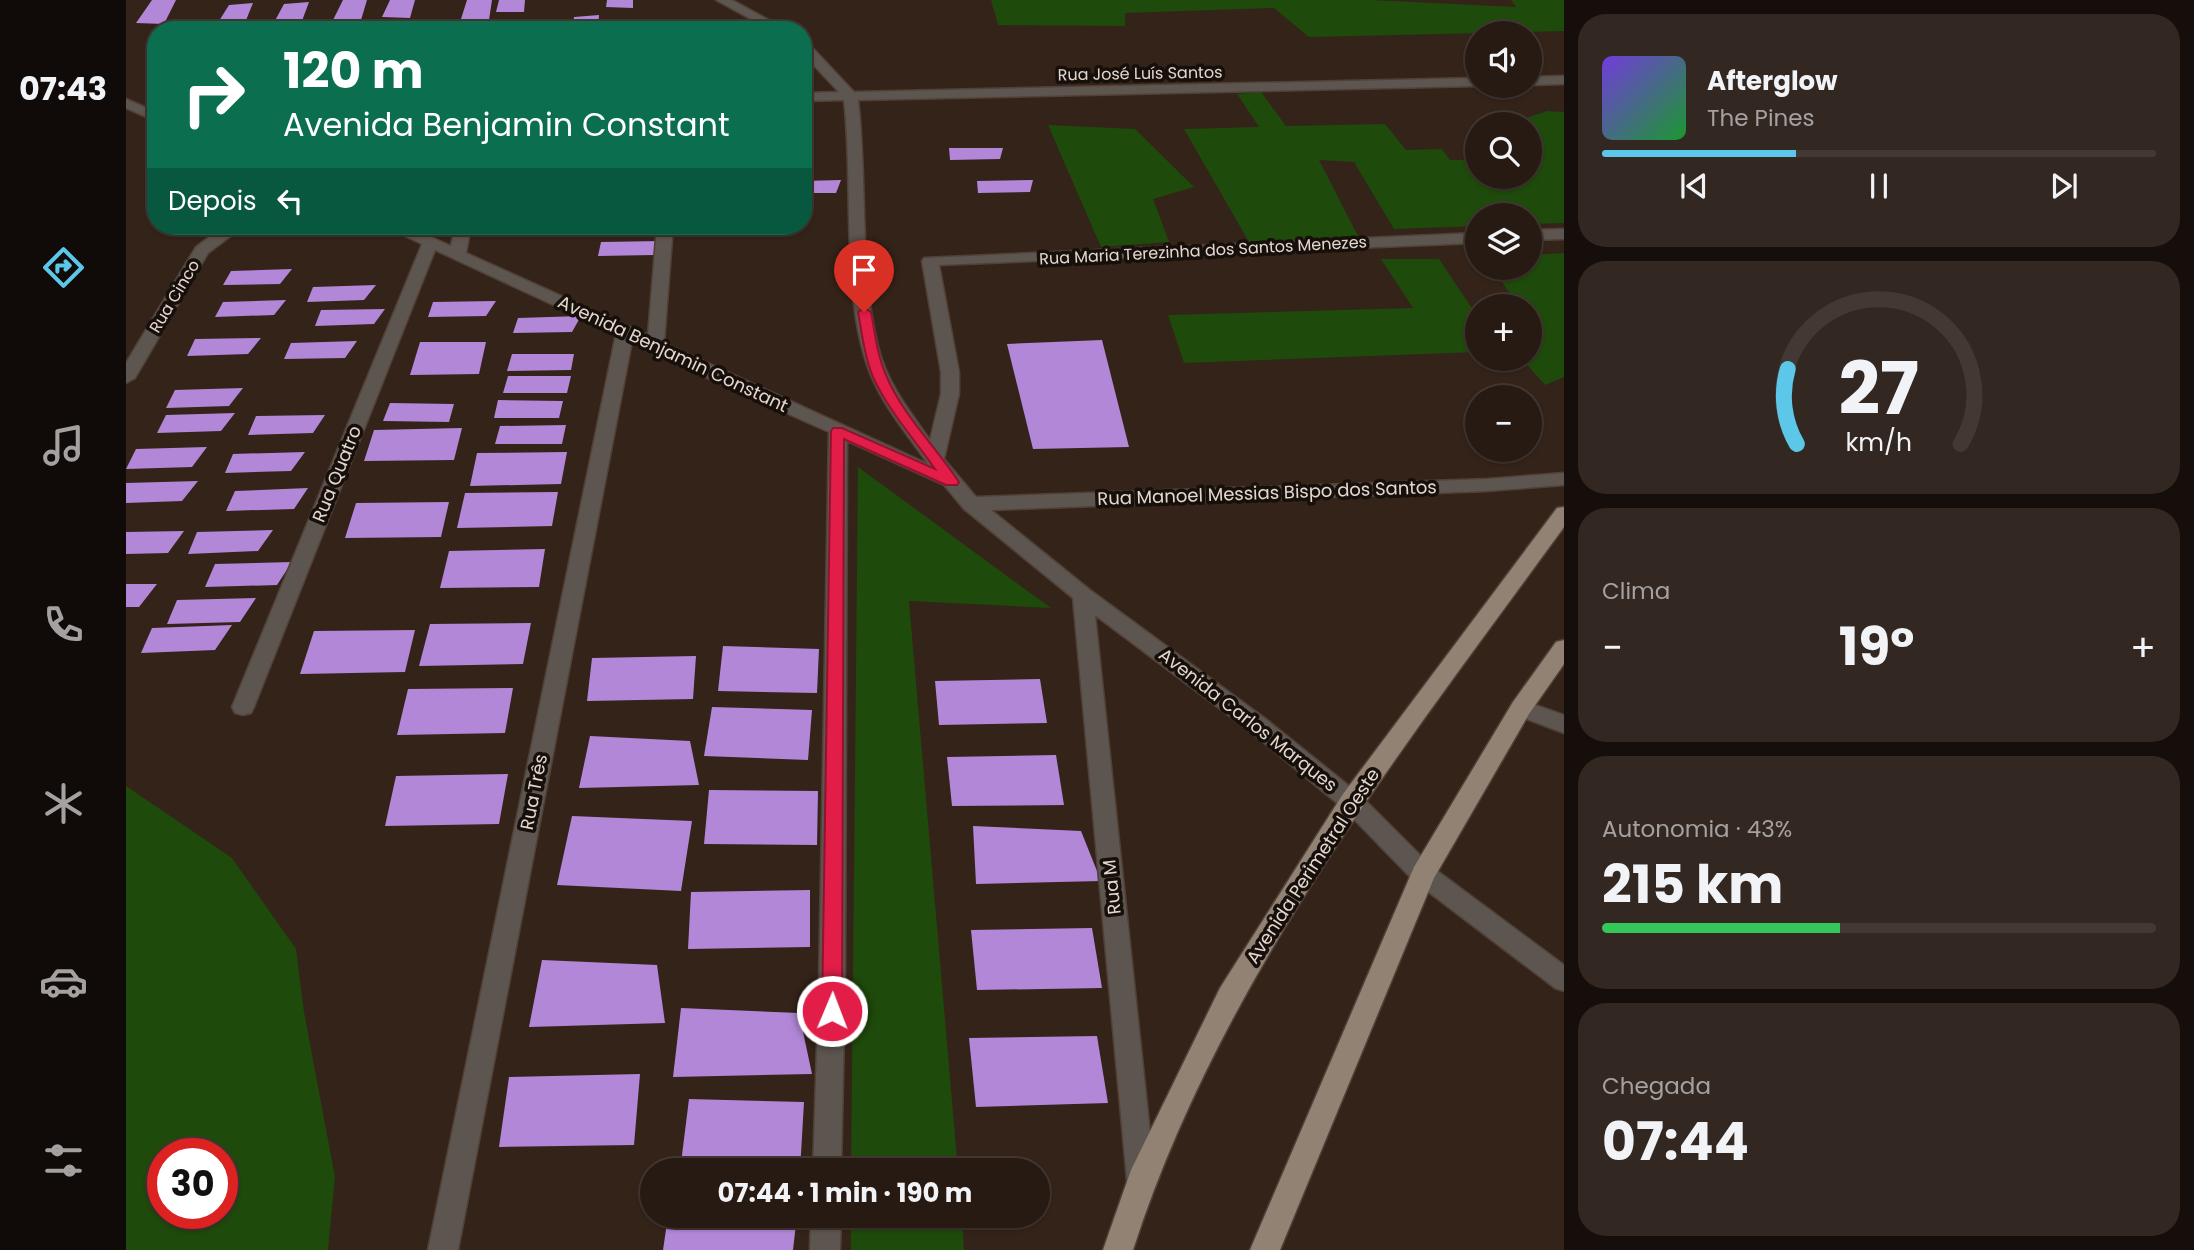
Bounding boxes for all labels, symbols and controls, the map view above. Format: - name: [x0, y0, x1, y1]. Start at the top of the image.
- map controls: [1465, 21, 1542, 462]
- button: sound: [1465, 21, 1542, 98]
- text: 120 m: [283, 37, 424, 105]
- icon: right: [168, 49, 259, 140]
- street label: Rua José Luís Santos: [1057, 61, 1223, 86]
- text: Afterglow: [1707, 63, 1838, 99]
- text: 07:43: [19, 66, 107, 111]
- text: Avenida Benjamin Constant: [283, 102, 730, 147]
- text: The Pines: [1707, 102, 1815, 134]
- button: search: [1465, 112, 1542, 189]
- icon: previous: [1675, 167, 1713, 205]
- icon: pause: [1860, 167, 1898, 205]
- icon: next: [2045, 167, 2083, 205]
- icon: left: [271, 182, 309, 220]
- text: Depois: [168, 183, 257, 219]
- button: layers: [1465, 203, 1542, 280]
- street label: Rua Maria Terezinha dos Santos Menezes: [1039, 230, 1367, 271]
- pin: [834, 240, 894, 312]
- icon: directions: [39, 243, 88, 292]
- icon: arrive: [845, 251, 883, 289]
- street label: Rua Cinco: [144, 255, 205, 337]
- street label: Avenida Benjamin Constant: [554, 289, 792, 418]
- button: +: [1465, 294, 1542, 371]
- text: 27: [1839, 338, 1919, 439]
- button: −: [1465, 385, 1542, 462]
- icon: music: [39, 421, 88, 470]
- street label: Rua Quatro: [306, 422, 367, 526]
- text: km/h: [1846, 425, 1912, 460]
- street label: Rua Manoel Messias Bispo dos Santos: [1097, 474, 1437, 511]
- text: Clima: [1602, 575, 1670, 607]
- icon: phone: [39, 600, 88, 649]
- text: 19°: [1839, 610, 1914, 683]
- text: −: [1602, 621, 1623, 674]
- text: +: [2130, 621, 2156, 674]
- street label: Avenida Carlos Marques: [1154, 642, 1343, 797]
- street label: Rua Três: [514, 752, 553, 832]
- street label: Avenida Perimetral Oeste: [1240, 763, 1385, 968]
- icon: climate: [39, 779, 88, 828]
- text: Autonomia · 43%: [1602, 813, 1792, 845]
- text: 215 km: [1602, 848, 1783, 921]
- street label: Rua M: [1096, 858, 1127, 916]
- icon: car: [39, 957, 88, 1006]
- position arrow: [795, 974, 869, 1048]
- text: Chegada: [1602, 1070, 1711, 1102]
- text: 07:44: [1602, 1105, 1749, 1178]
- icon: filters: [39, 1136, 88, 1185]
- speed limit sign: 30: [147, 1138, 238, 1229]
- text: 07:44 · 1 min · 190 m: [718, 1175, 972, 1211]

